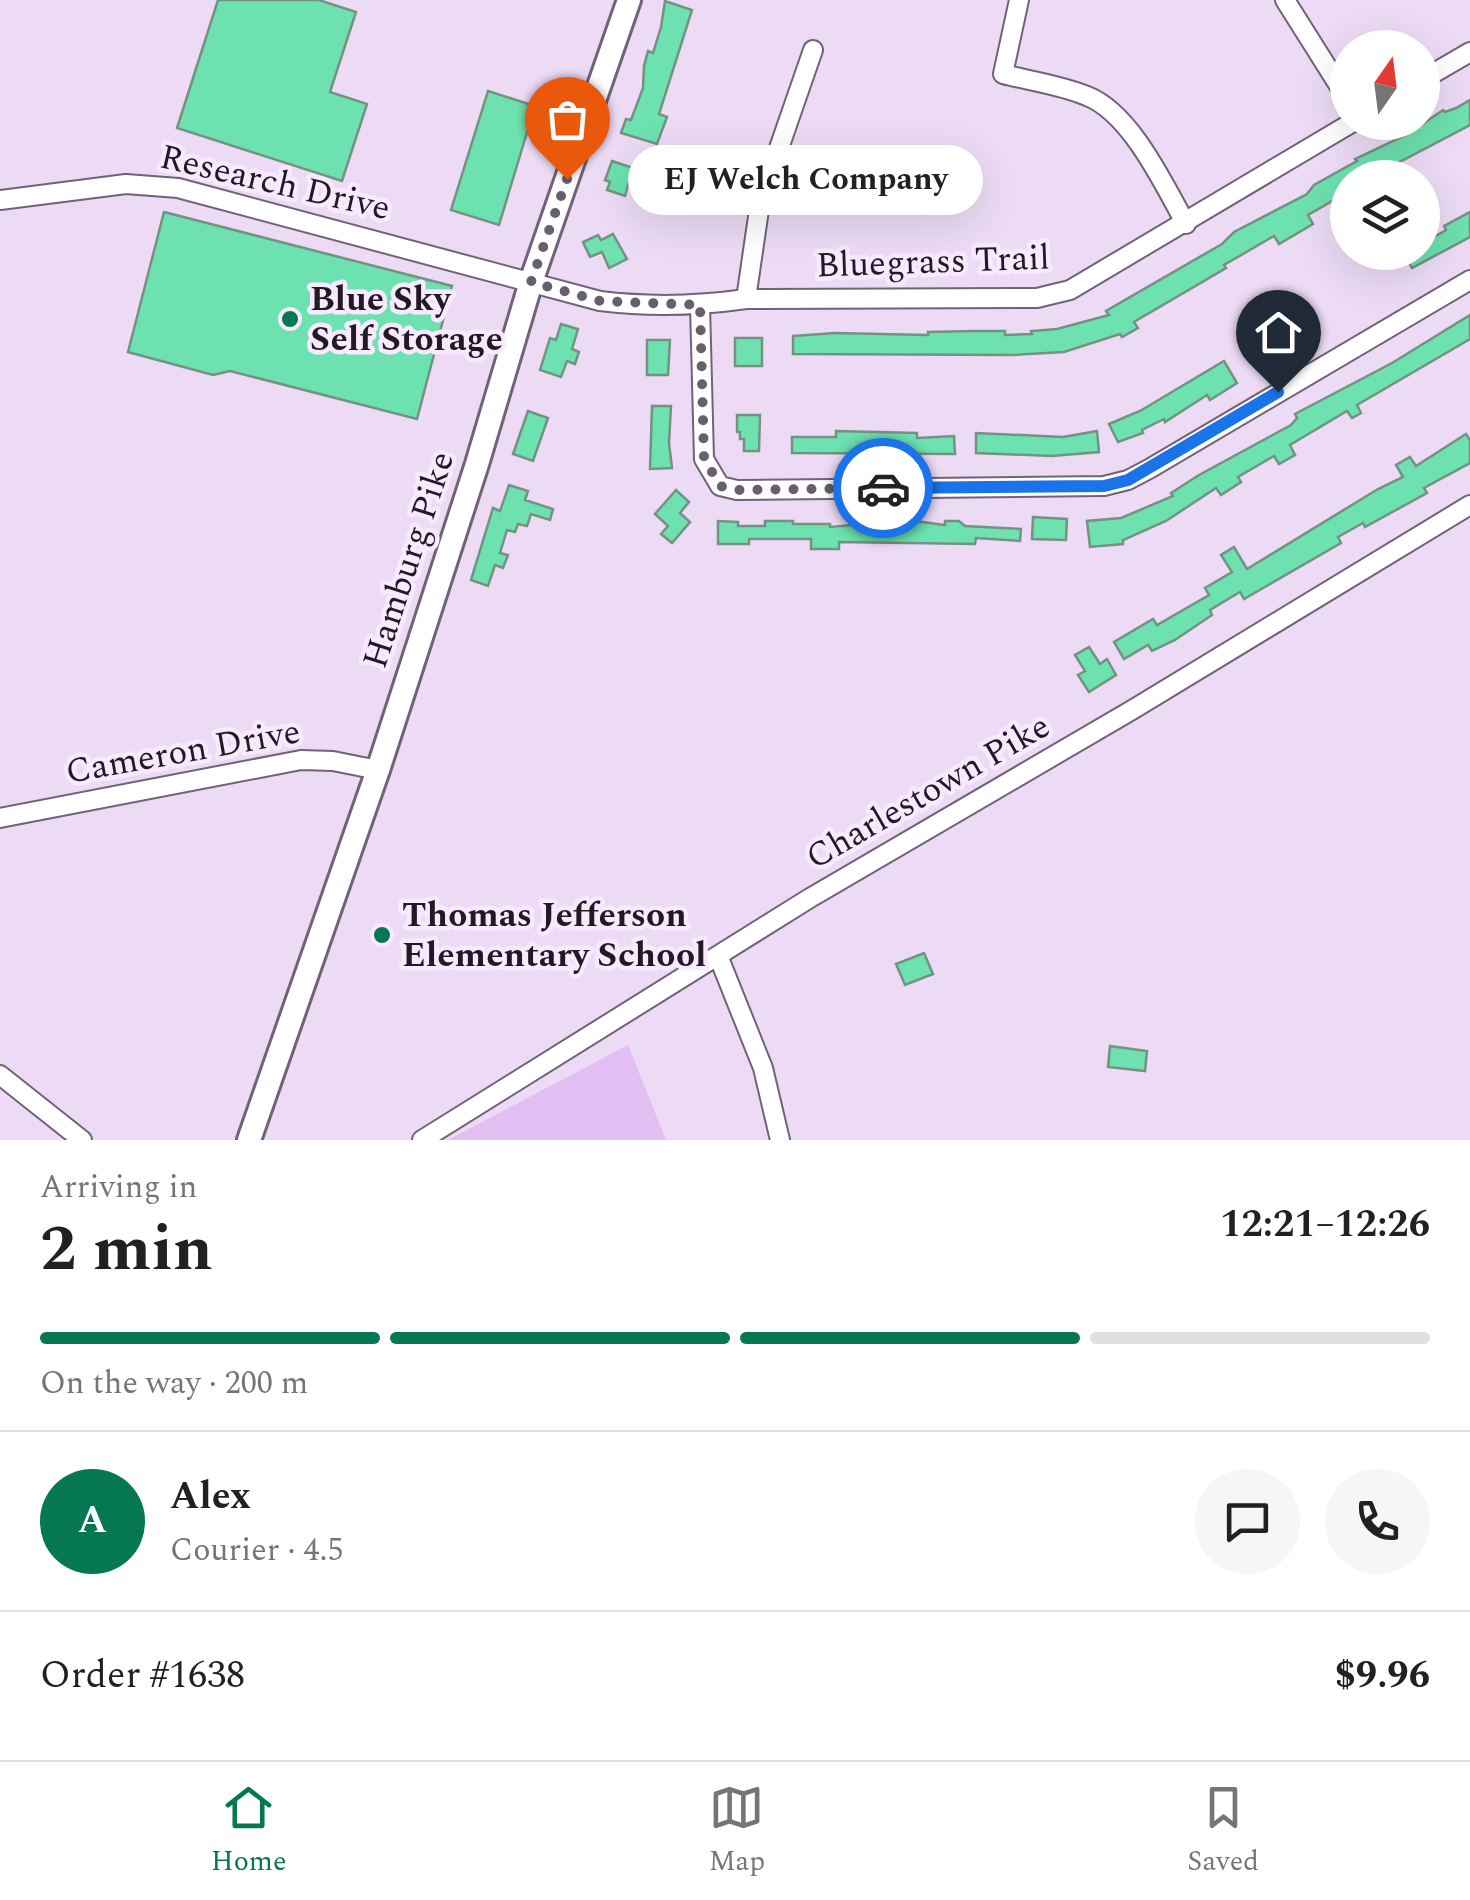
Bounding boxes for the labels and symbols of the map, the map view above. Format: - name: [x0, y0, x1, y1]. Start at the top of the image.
- north arrow: [1330, 30, 1440, 140]
- pin: [525, 77, 610, 180]
- street label: Research Drive: [155, 131, 395, 235]
- callout: EJ Welch Company: [627, 144, 982, 214]
- street label: Bluegrass Trail: [815, 231, 1051, 293]
- place label: Blue Sky Self Storage: [310, 273, 503, 366]
- pin: [1236, 290, 1321, 393]
- marker: Blue Sky Self Storage: [279, 308, 301, 330]
- courier: [833, 438, 933, 538]
- street label: Hamburg Pike: [349, 445, 469, 675]
- street label: Charlestown Pike: [796, 700, 1060, 884]
- street label: Cameron Drive: [62, 705, 304, 799]
- place label: Thomas Jefferson Elementary School: [402, 889, 706, 982]
- marker: Thomas Jefferson Elementary School: [371, 924, 393, 946]

